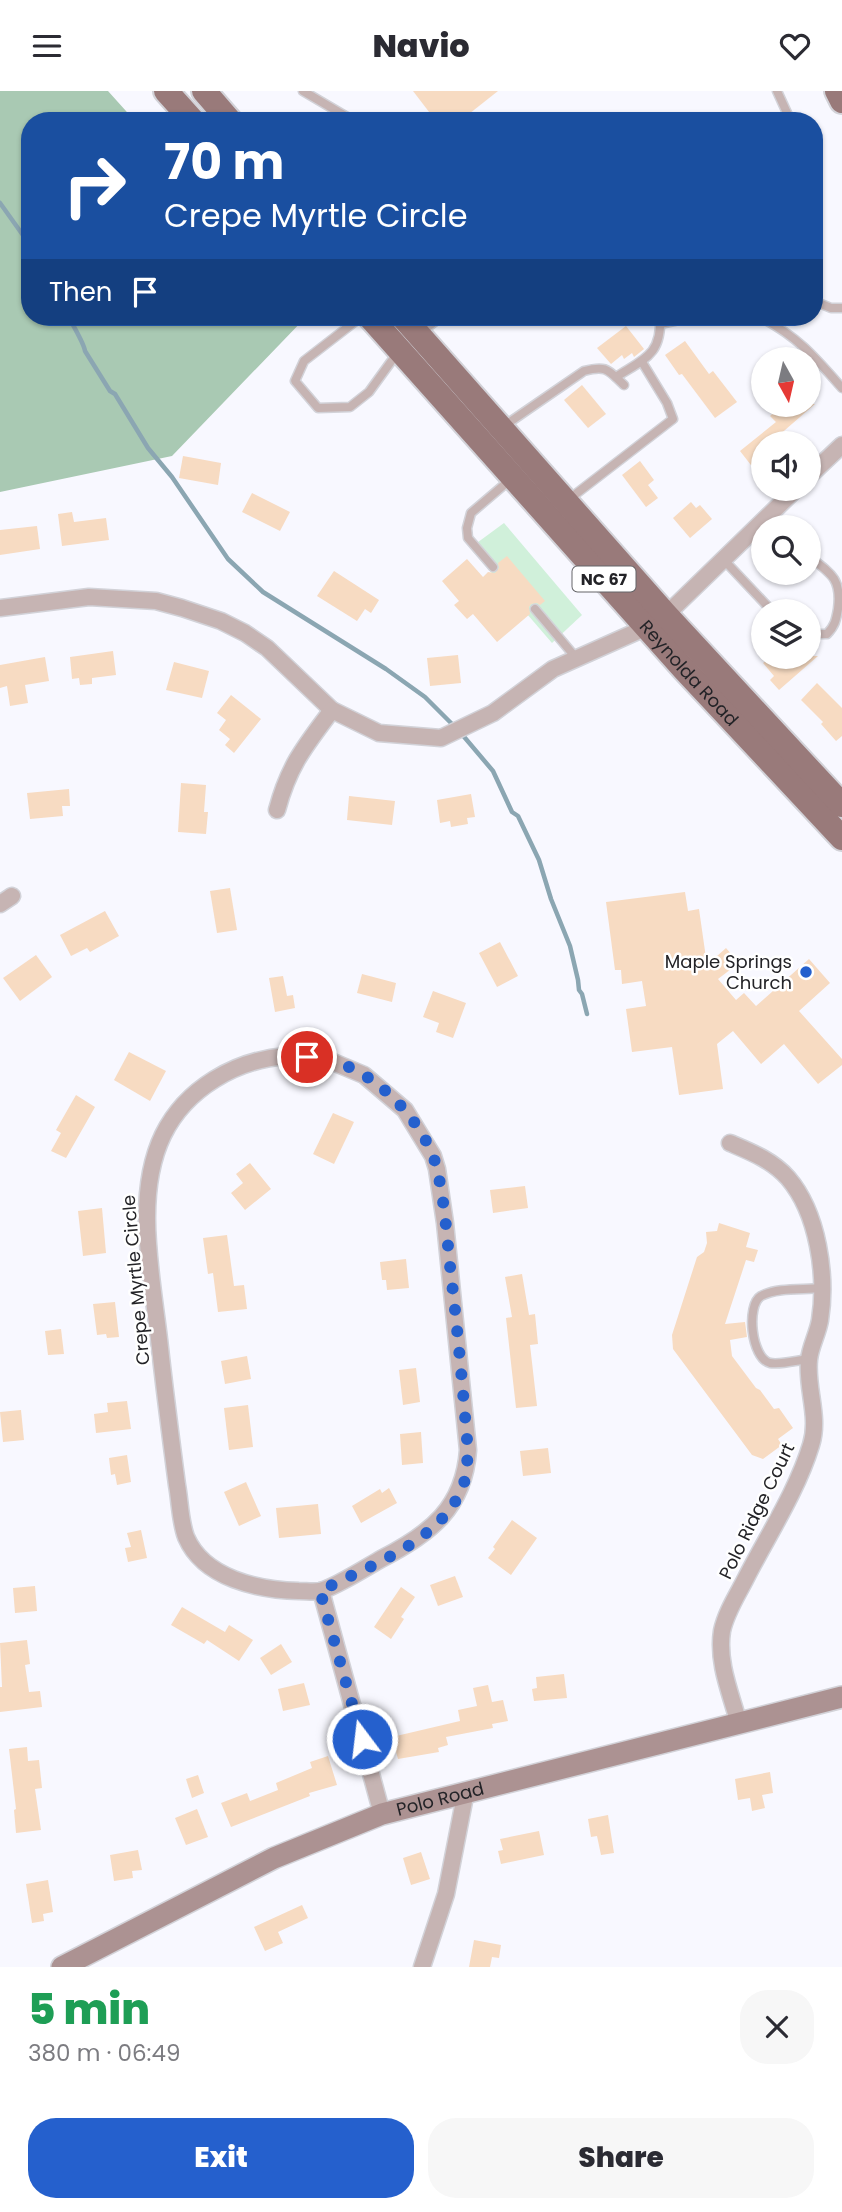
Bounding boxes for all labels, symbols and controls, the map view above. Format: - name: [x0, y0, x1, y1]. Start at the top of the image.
- text: Navio: [372, 23, 470, 68]
- icon: menu: [28, 27, 66, 65]
- icon: heart: [776, 27, 814, 65]
- text: 70 m: [164, 128, 284, 196]
- icon: right: [49, 140, 140, 231]
- text: Crepe Myrtle Circle: [164, 193, 468, 238]
- icon: arrive: [126, 273, 164, 311]
- text: Then: [49, 274, 112, 310]
- north arrow: [751, 347, 821, 417]
- map controls: [751, 347, 821, 669]
- button: sound: [751, 431, 821, 501]
- button: search: [751, 515, 821, 585]
- road number: NC 67: [572, 566, 636, 591]
- button: layers: [751, 599, 821, 669]
- street label: Reynolda Road: [634, 614, 744, 731]
- place label: Maple Springs Church: [665, 949, 792, 995]
- marker: Maple Springs Church: [798, 964, 814, 980]
- pin: [277, 1027, 337, 1087]
- icon: arrive: [288, 1038, 326, 1076]
- street label: Crepe Myrtle Circle: [116, 1194, 155, 1366]
- street label: Polo Ridge Court: [713, 1439, 800, 1583]
- position arrow: [325, 1702, 399, 1776]
- street label: Polo Road: [394, 1776, 487, 1822]
- text: 5 min: [28, 1980, 150, 2039]
- button: close: [740, 1990, 814, 2064]
- text: 380 m · 06:49: [28, 2037, 180, 2069]
- button: Exit: [28, 2118, 414, 2198]
- button: Share: [428, 2118, 814, 2198]

